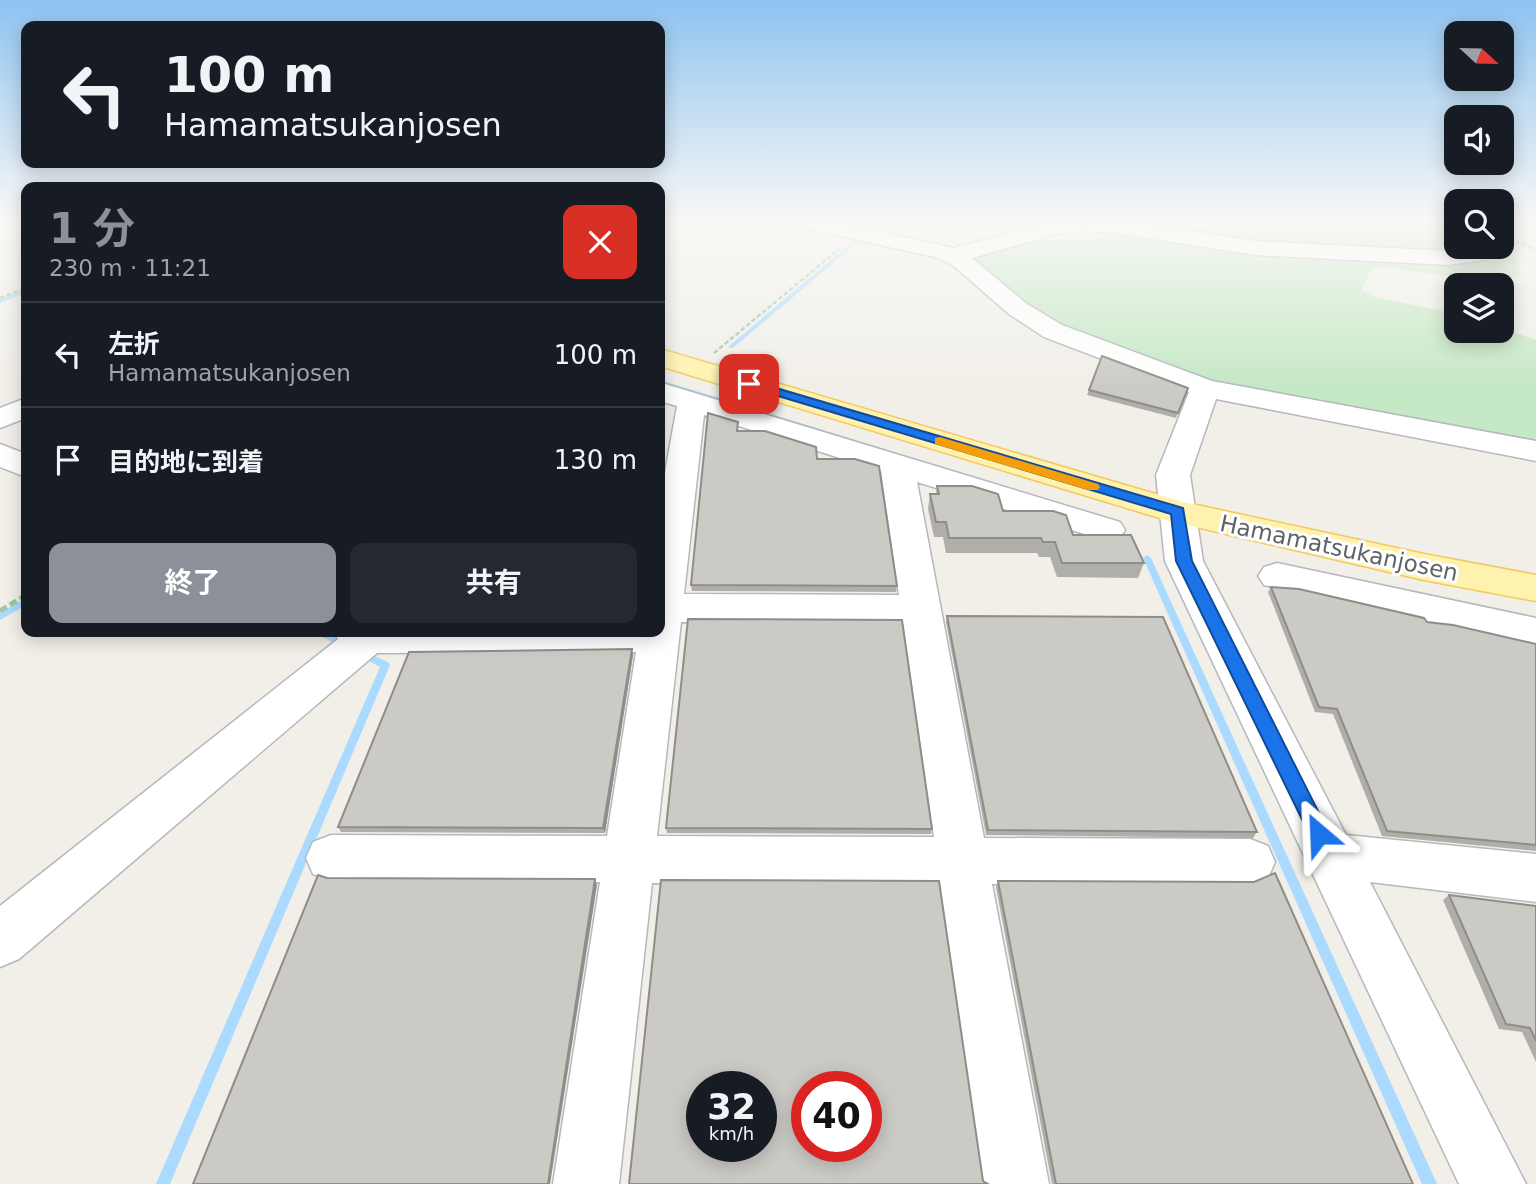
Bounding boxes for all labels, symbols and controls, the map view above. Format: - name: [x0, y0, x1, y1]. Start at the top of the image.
- north arrow: [1444, 21, 1514, 91]
- map controls: [1444, 21, 1514, 343]
- text: 100 m: [164, 47, 334, 104]
- icon: left: [49, 49, 140, 140]
- button: sound: [1444, 105, 1514, 175]
- text: Hamamatsukanjosen: [164, 106, 502, 144]
- button: search: [1444, 189, 1514, 259]
- text: 1 分: [49, 204, 135, 253]
- button: close: [563, 205, 637, 279]
- text: 230 m · 11:21: [49, 255, 211, 281]
- button: layers: [1444, 273, 1514, 343]
- text: 左折: [108, 329, 160, 359]
- icon: left: [49, 336, 87, 374]
- text: 100 m: [554, 340, 637, 370]
- pin: [719, 354, 779, 414]
- text: Hamamatsukanjosen: [108, 360, 351, 386]
- icon: arrive: [730, 365, 768, 403]
- icon: arrive: [49, 441, 87, 479]
- text: 130 m: [554, 445, 637, 475]
- text: 目的地に到着: [108, 447, 264, 477]
- street label: Hamamatsukanjosen: [1218, 510, 1460, 586]
- button: 終了: [49, 543, 336, 623]
- button: 共有: [350, 543, 637, 623]
- position arrow: [1282, 797, 1356, 871]
- speed limit sign: 40: [791, 1071, 882, 1162]
- text: 32: [707, 1087, 756, 1127]
- text: km/h: [709, 1123, 754, 1144]

